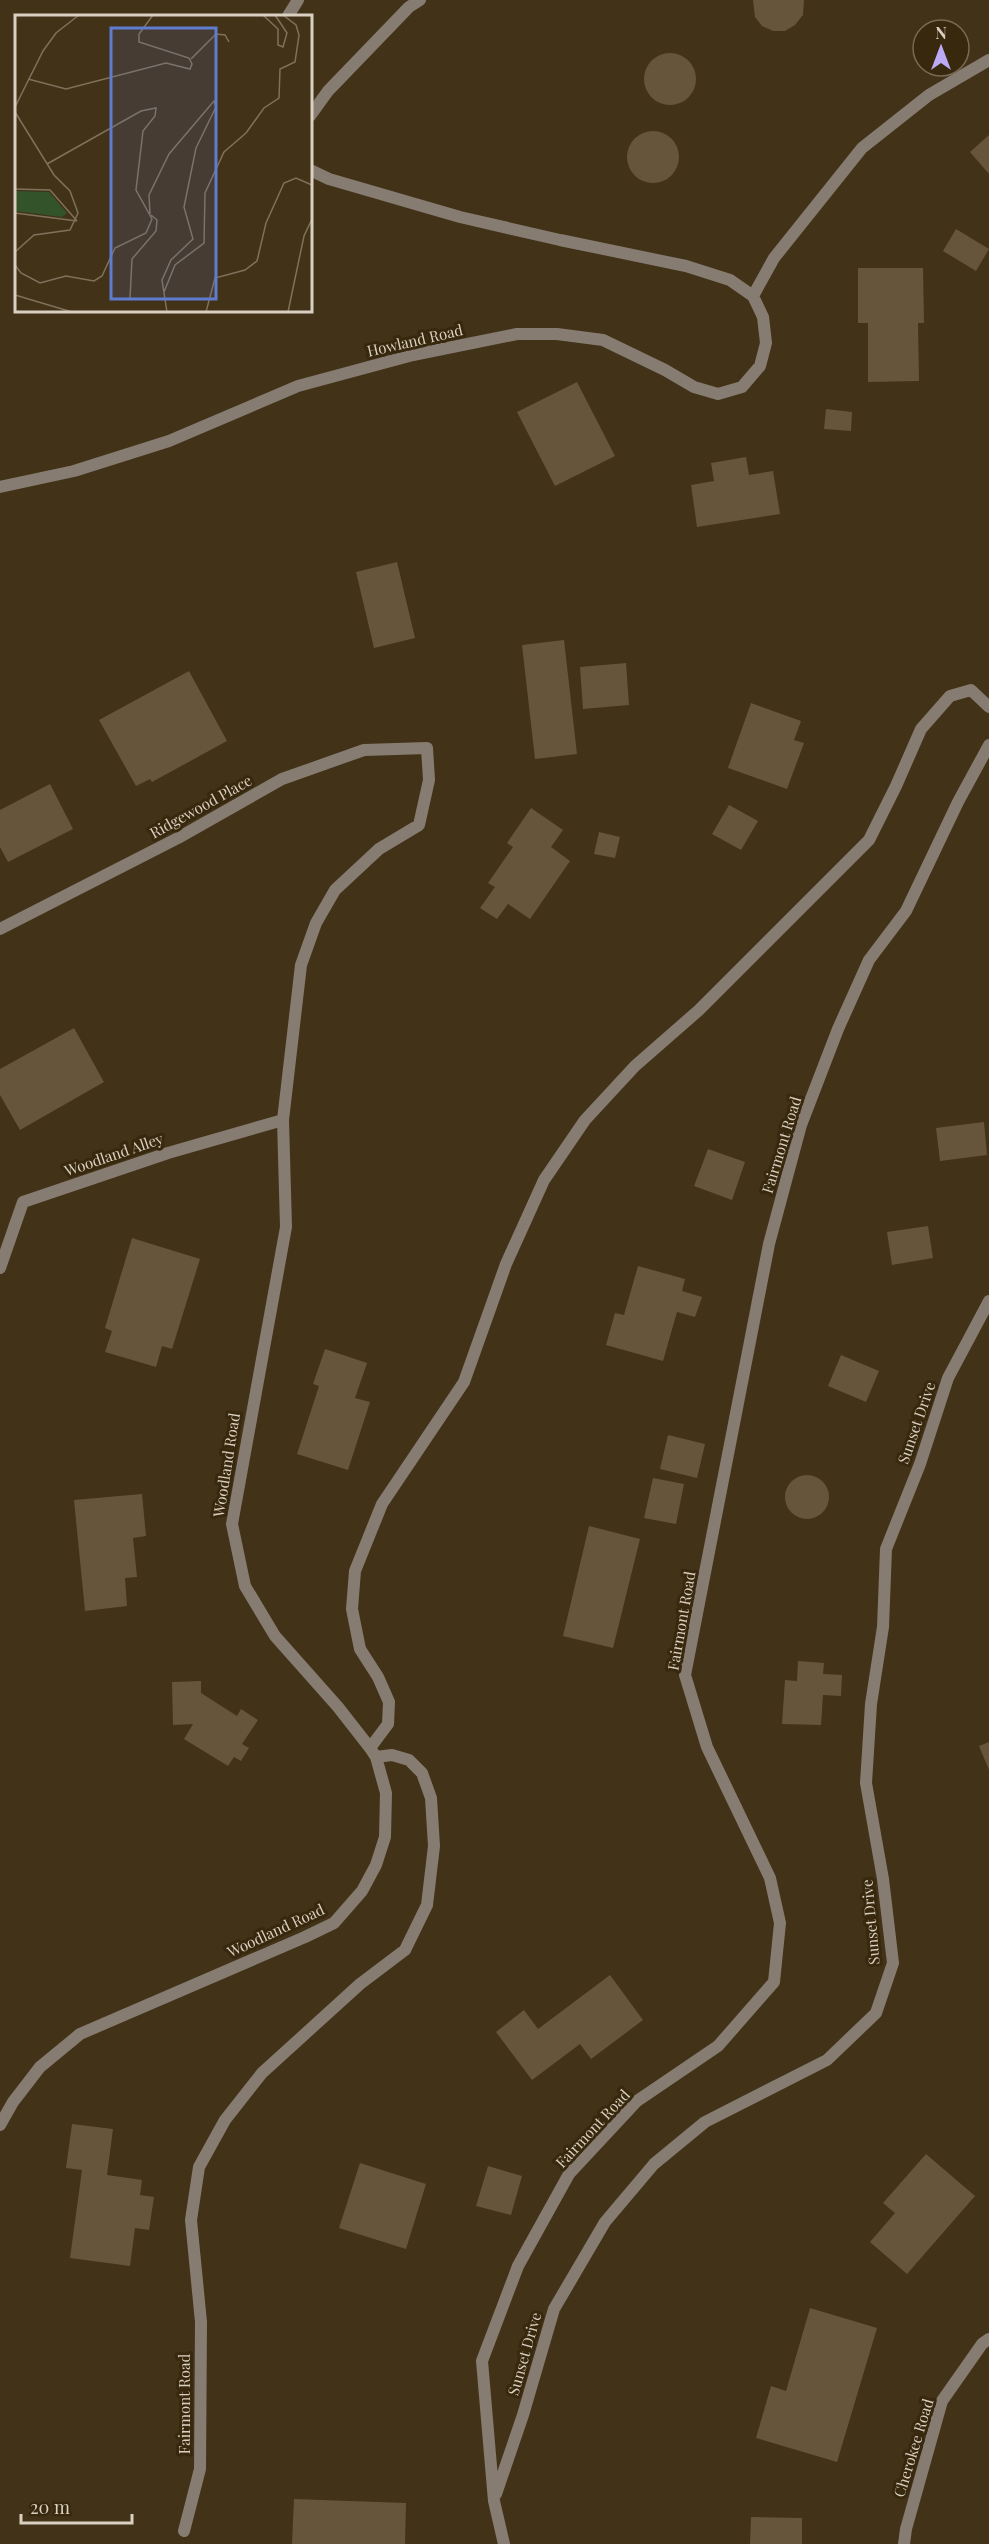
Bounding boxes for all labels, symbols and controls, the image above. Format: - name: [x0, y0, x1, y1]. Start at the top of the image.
- inset map: [15, 15, 312, 312]
- north arrow: [911, 18, 971, 78]
- text: N: [935, 22, 947, 43]
- street label: Howland Road: [365, 319, 465, 361]
- street label: Ridgewood Place: [146, 770, 255, 842]
- street label: Fairmont Road: [757, 1094, 805, 1196]
- street label: Woodland Alley: [61, 1128, 166, 1181]
- street label: Sunset Drive: [893, 1379, 939, 1466]
- street label: Woodland Road: [208, 1411, 244, 1519]
- street label: Fairmont Road: [662, 1569, 700, 1672]
- street label: Sunset Drive: [856, 1879, 884, 1966]
- street label: Woodland Road: [223, 1899, 328, 1962]
- street label: Fairmont Road: [551, 2085, 634, 2172]
- street label: Sunset Drive: [503, 2310, 545, 2398]
- street label: Fairmont Road: [174, 2354, 194, 2454]
- street label: Cherokee Road: [889, 2396, 938, 2499]
- scale bar: [21, 2487, 132, 2525]
- text: 20 m: [30, 2495, 70, 2519]

